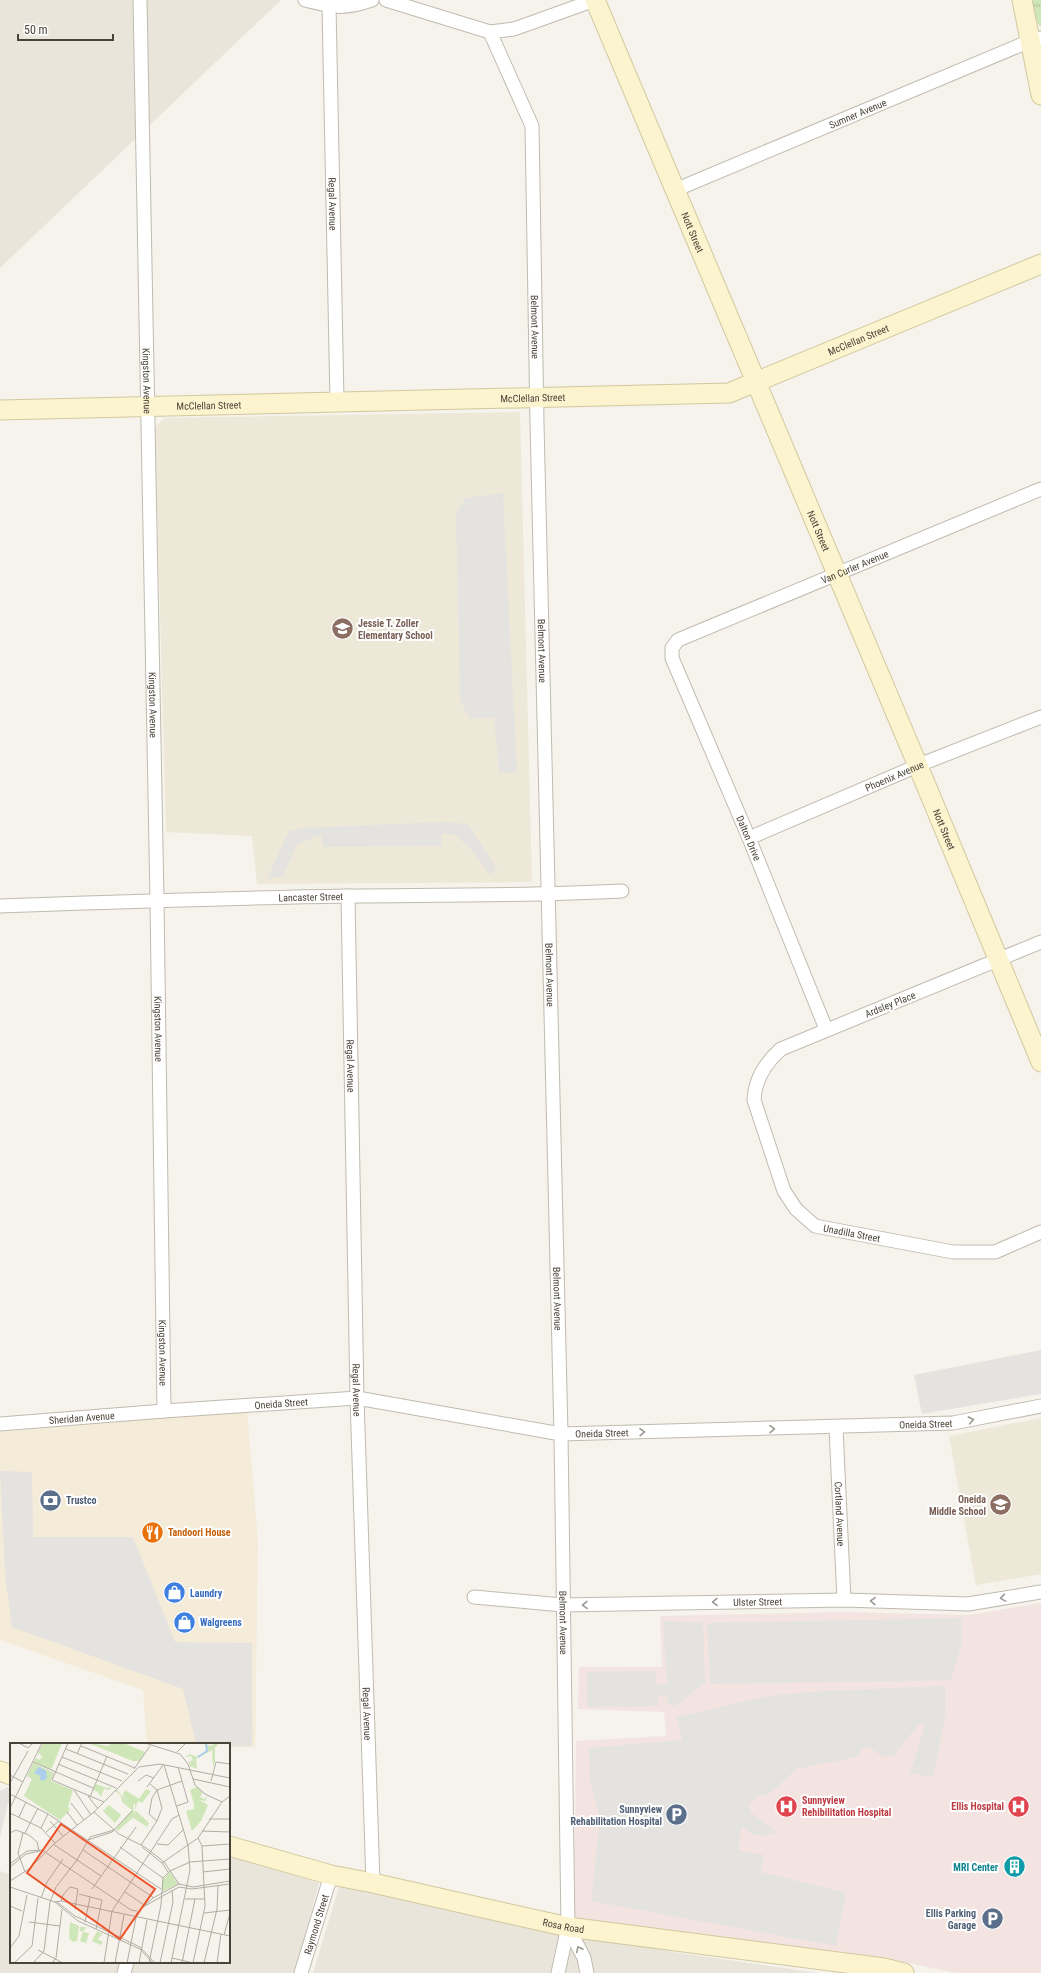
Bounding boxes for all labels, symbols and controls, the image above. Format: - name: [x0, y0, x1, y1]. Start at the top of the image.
- scale bar: [18, 16, 113, 42]
- text: 50 m: [24, 23, 48, 37]
- street label: Sumner Avenue: [827, 97, 888, 131]
- street label: Regal Avenue: [326, 177, 339, 231]
- street label: Nott Street: [679, 210, 706, 254]
- street label: Belmont Avenue: [529, 295, 541, 359]
- street label: McClellan Street: [826, 323, 890, 358]
- street label: Kingston Avenue: [141, 348, 153, 414]
- street label: McClellan Street: [500, 392, 565, 404]
- street label: McClellan Street: [176, 399, 242, 412]
- street label: Nott Street: [805, 509, 832, 553]
- street label: Van Curler Avenue: [819, 548, 890, 586]
- school or university icon: Jessie T. Zoller Elementary School: [330, 616, 356, 642]
- place label: Jessie T. Zoller Elementary School: [358, 618, 433, 641]
- street label: Belmont Avenue: [536, 619, 548, 683]
- street label: Kingston Avenue: [147, 672, 159, 738]
- street label: Phoenix Avenue: [863, 759, 926, 794]
- street label: Nott Street: [931, 808, 957, 852]
- street label: Dalton Drive: [734, 814, 763, 863]
- street label: Lancaster Street: [278, 891, 343, 903]
- street label: Belmont Avenue: [543, 943, 556, 1007]
- street label: Ardsley Place: [863, 989, 917, 1020]
- street label: Kingston Avenue: [152, 996, 164, 1062]
- street label: Regal Avenue: [345, 1039, 357, 1093]
- street label: Unadilla Street: [822, 1223, 881, 1244]
- street label: Belmont Avenue: [551, 1267, 564, 1331]
- street label: Kingston Avenue: [157, 1320, 169, 1386]
- street label: Regal Avenue: [350, 1363, 363, 1417]
- street label: Oneida Street: [254, 1396, 308, 1411]
- street label: Sheridan Avenue: [49, 1410, 115, 1426]
- one-way arrow: [968, 1416, 974, 1424]
- street label: Oneida Street: [899, 1418, 953, 1431]
- one-way arrow: [769, 1425, 775, 1433]
- street label: Oneida Street: [575, 1427, 629, 1440]
- one-way arrow: [639, 1428, 645, 1436]
- street label: Cortland Avenue: [832, 1481, 847, 1547]
- bank icon: Trustco: [38, 1487, 64, 1513]
- school or university icon: Oneida Middle School: [988, 1492, 1014, 1518]
- place label: Oneida Middle School: [929, 1494, 986, 1517]
- place label: Trustco: [66, 1495, 97, 1506]
- restaurant icon: Tandoori House: [139, 1519, 165, 1545]
- place label: Tandoori House: [168, 1527, 231, 1538]
- shop icon: Laundry: [161, 1580, 187, 1606]
- place label: Laundry: [190, 1588, 223, 1599]
- street label: Belmont Avenue: [557, 1591, 569, 1655]
- one-way arrow: [999, 1594, 1006, 1602]
- street label: Ulster Street: [733, 1596, 782, 1608]
- one-way arrow: [870, 1596, 876, 1605]
- one-way arrow: [712, 1598, 718, 1606]
- one-way arrow: [582, 1601, 588, 1609]
- shop icon: Walgreens: [171, 1609, 197, 1635]
- place label: Walgreens: [200, 1617, 242, 1628]
- street label: Regal Avenue: [361, 1687, 373, 1741]
- inset map: [10, 1743, 230, 1963]
- hospital icon: Sunnyview Rehibilitation Hospital: [773, 1793, 799, 1819]
- hospital icon: Ellis Hospital: [1006, 1793, 1032, 1819]
- place label: Sunnyview Rehibilitation Hospital: [802, 1795, 891, 1818]
- place label: Ellis Hospital: [951, 1801, 1004, 1812]
- parking icon: Sunnyview Rehabilitation Hospital: [664, 1802, 690, 1828]
- place label: Sunnyview Rehabilitation Hospital: [571, 1804, 663, 1827]
- building icon: MRI Center: [1001, 1854, 1027, 1880]
- place label: MRI Center: [953, 1862, 999, 1873]
- street label: Raymond Street: [302, 1893, 331, 1956]
- parking icon: Ellis Parking Garage: [979, 1906, 1005, 1932]
- place label: Ellis Parking Garage: [926, 1908, 976, 1931]
- street label: Rosa Road: [542, 1916, 585, 1935]
- one-way arrow: [577, 1946, 584, 1954]

